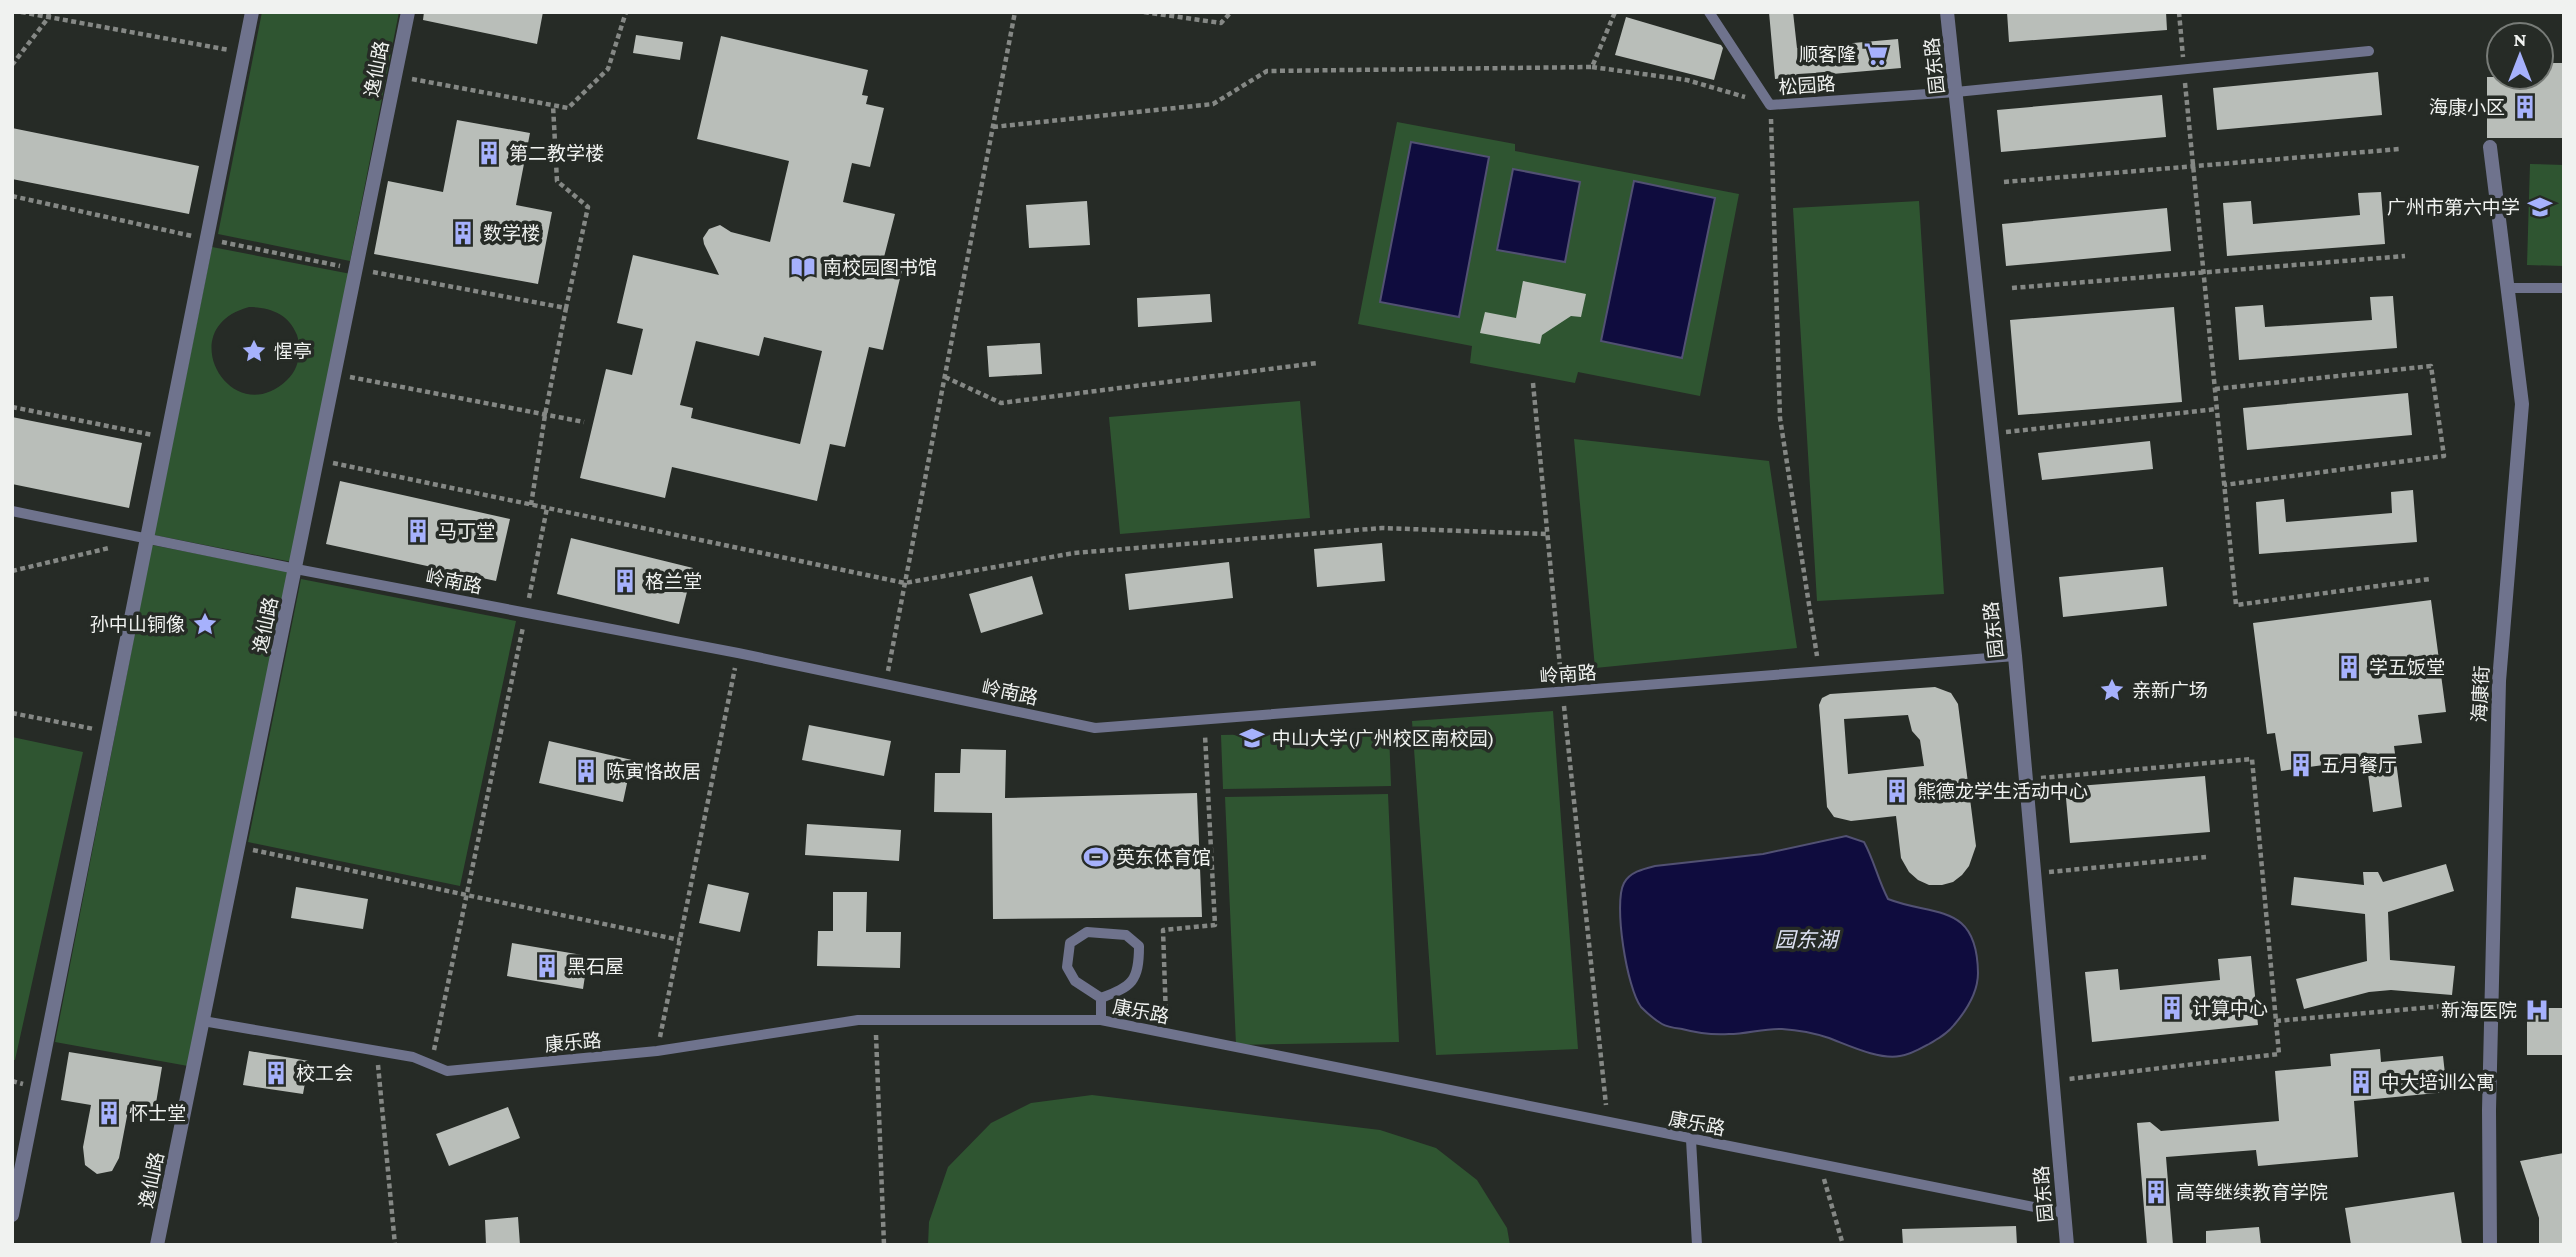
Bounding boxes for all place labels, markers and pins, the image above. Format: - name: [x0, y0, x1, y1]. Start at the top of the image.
- supermarket icon: 顺客隆: [1862, 40, 1890, 68]
- place label: 顺客隆: [1799, 44, 1856, 65]
- building icon: 海康小区: [2511, 93, 2539, 121]
- place label: 海康小区: [2429, 97, 2505, 118]
- building icon: 第二教学楼: [475, 139, 503, 167]
- place label: 第二教学楼: [509, 143, 604, 164]
- school or university icon: 广州市第六中学: [2526, 193, 2554, 221]
- place label: 广州市第六中学: [2387, 197, 2520, 218]
- building icon: 数学楼: [449, 219, 477, 247]
- place label: 数学楼: [483, 223, 540, 244]
- library icon: 南校园图书馆: [789, 253, 817, 281]
- place label: 南校园图书馆: [823, 257, 937, 278]
- place icon: 惺亭: [240, 337, 268, 365]
- place label: 惺亭: [274, 341, 312, 362]
- building icon: 马丁堂: [404, 517, 432, 545]
- place label: 马丁堂: [438, 521, 495, 542]
- building icon: 格兰堂: [611, 567, 639, 595]
- place label: 格兰堂: [645, 571, 702, 592]
- place icon: 孙中山铜像: [191, 610, 219, 638]
- place label: 孙中山铜像: [90, 614, 185, 635]
- building icon: 学五饭堂: [2335, 653, 2363, 681]
- place label: 学五饭堂: [2369, 657, 2445, 678]
- place icon: 亲新广场: [2098, 676, 2126, 704]
- place label: 亲新广场: [2132, 680, 2208, 701]
- school or university icon: 中山大学(广州校区南校园): [1238, 724, 1266, 752]
- place label: 中山大学(广州校区南校园): [1272, 728, 1494, 750]
- building icon: 五月餐厅: [2287, 751, 2315, 779]
- place label: 五月餐厅: [2321, 755, 2397, 776]
- building icon: 陈寅恪故居: [572, 757, 600, 785]
- place label: 陈寅恪故居: [606, 761, 701, 782]
- building icon: 熊德龙学生活动中心: [1883, 777, 1911, 805]
- place label: 熊德龙学生活动中心: [1917, 781, 2088, 802]
- sports icon: 英东体育馆: [1082, 843, 1110, 871]
- place label: 英东体育馆: [1116, 847, 1211, 868]
- building icon: 黑石屋: [533, 952, 561, 980]
- place label: 黑石屋: [567, 956, 624, 977]
- building icon: 计算中心: [2158, 994, 2186, 1022]
- hospital icon: 新海医院: [2523, 996, 2551, 1024]
- place label: 计算中心: [2192, 998, 2268, 1019]
- place label: 新海医院: [2441, 1000, 2517, 1021]
- building icon: 校工会: [262, 1059, 290, 1087]
- place label: 校工会: [296, 1063, 353, 1084]
- building icon: 中大培训公寓: [2347, 1068, 2375, 1096]
- place label: 中大培训公寓: [2381, 1072, 2495, 1093]
- building icon: 怀士堂: [95, 1099, 123, 1127]
- place label: 怀士堂: [129, 1103, 186, 1124]
- building icon: 高等继续教育学院: [2142, 1178, 2170, 1206]
- place label: 高等继续教育学院: [2176, 1182, 2328, 1203]

